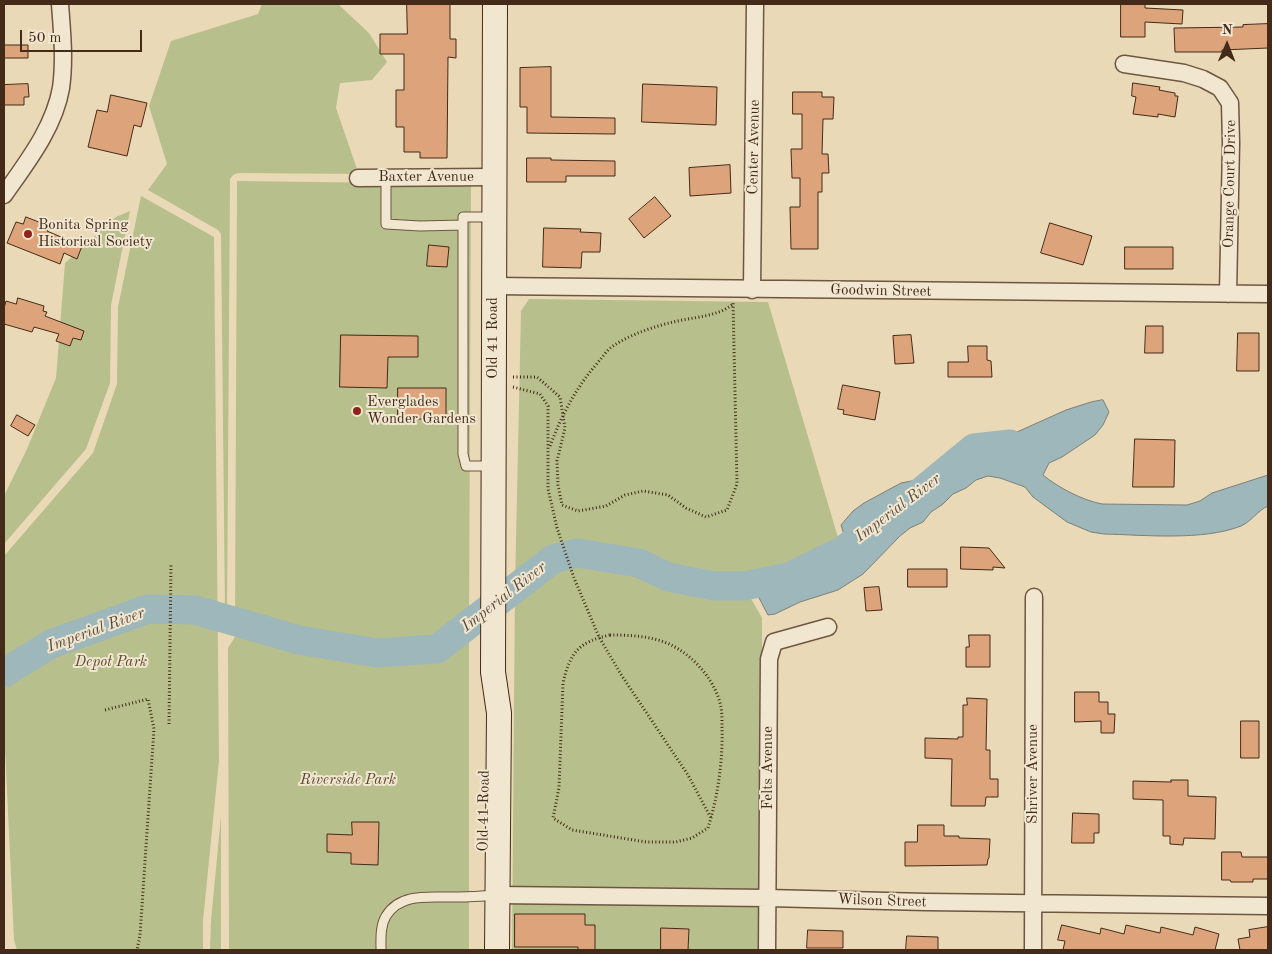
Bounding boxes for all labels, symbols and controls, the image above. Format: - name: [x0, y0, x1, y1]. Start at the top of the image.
- scale bar: [22, 20, 145, 52]
- north arrow: [1202, 20, 1252, 70]
- text: N: [1222, 23, 1233, 37]
- text: 50 m: [28, 31, 62, 46]
- street label: Center Avenue: [744, 99, 764, 195]
- street label: Orange Court Drive: [1220, 120, 1240, 248]
- street label: Baxter Avenue: [378, 168, 474, 186]
- place label: Bonita Spring Historical Society: [38, 216, 153, 251]
- marker: Bonita Spring Historical Society: [22, 228, 34, 240]
- street label: Goodwin Street: [830, 281, 932, 301]
- street label: Old 41 Road: [484, 297, 502, 379]
- place label: Everglades Wonder Gardens: [367, 393, 476, 428]
- marker: Everglades Wonder Gardens: [351, 405, 363, 417]
- water label: Imperial River: [851, 470, 945, 546]
- water label: Imperial River: [458, 558, 550, 636]
- water label: Imperial River: [45, 603, 147, 657]
- park label: Depot Park: [75, 653, 147, 671]
- street label: Shriver Avenue: [1024, 724, 1042, 824]
- street label: Felts Avenue: [759, 726, 777, 810]
- street label: Old 41 Road: [474, 770, 494, 852]
- park label: Riverside Park: [300, 771, 396, 789]
- street label: Wilson Street: [837, 890, 927, 912]

